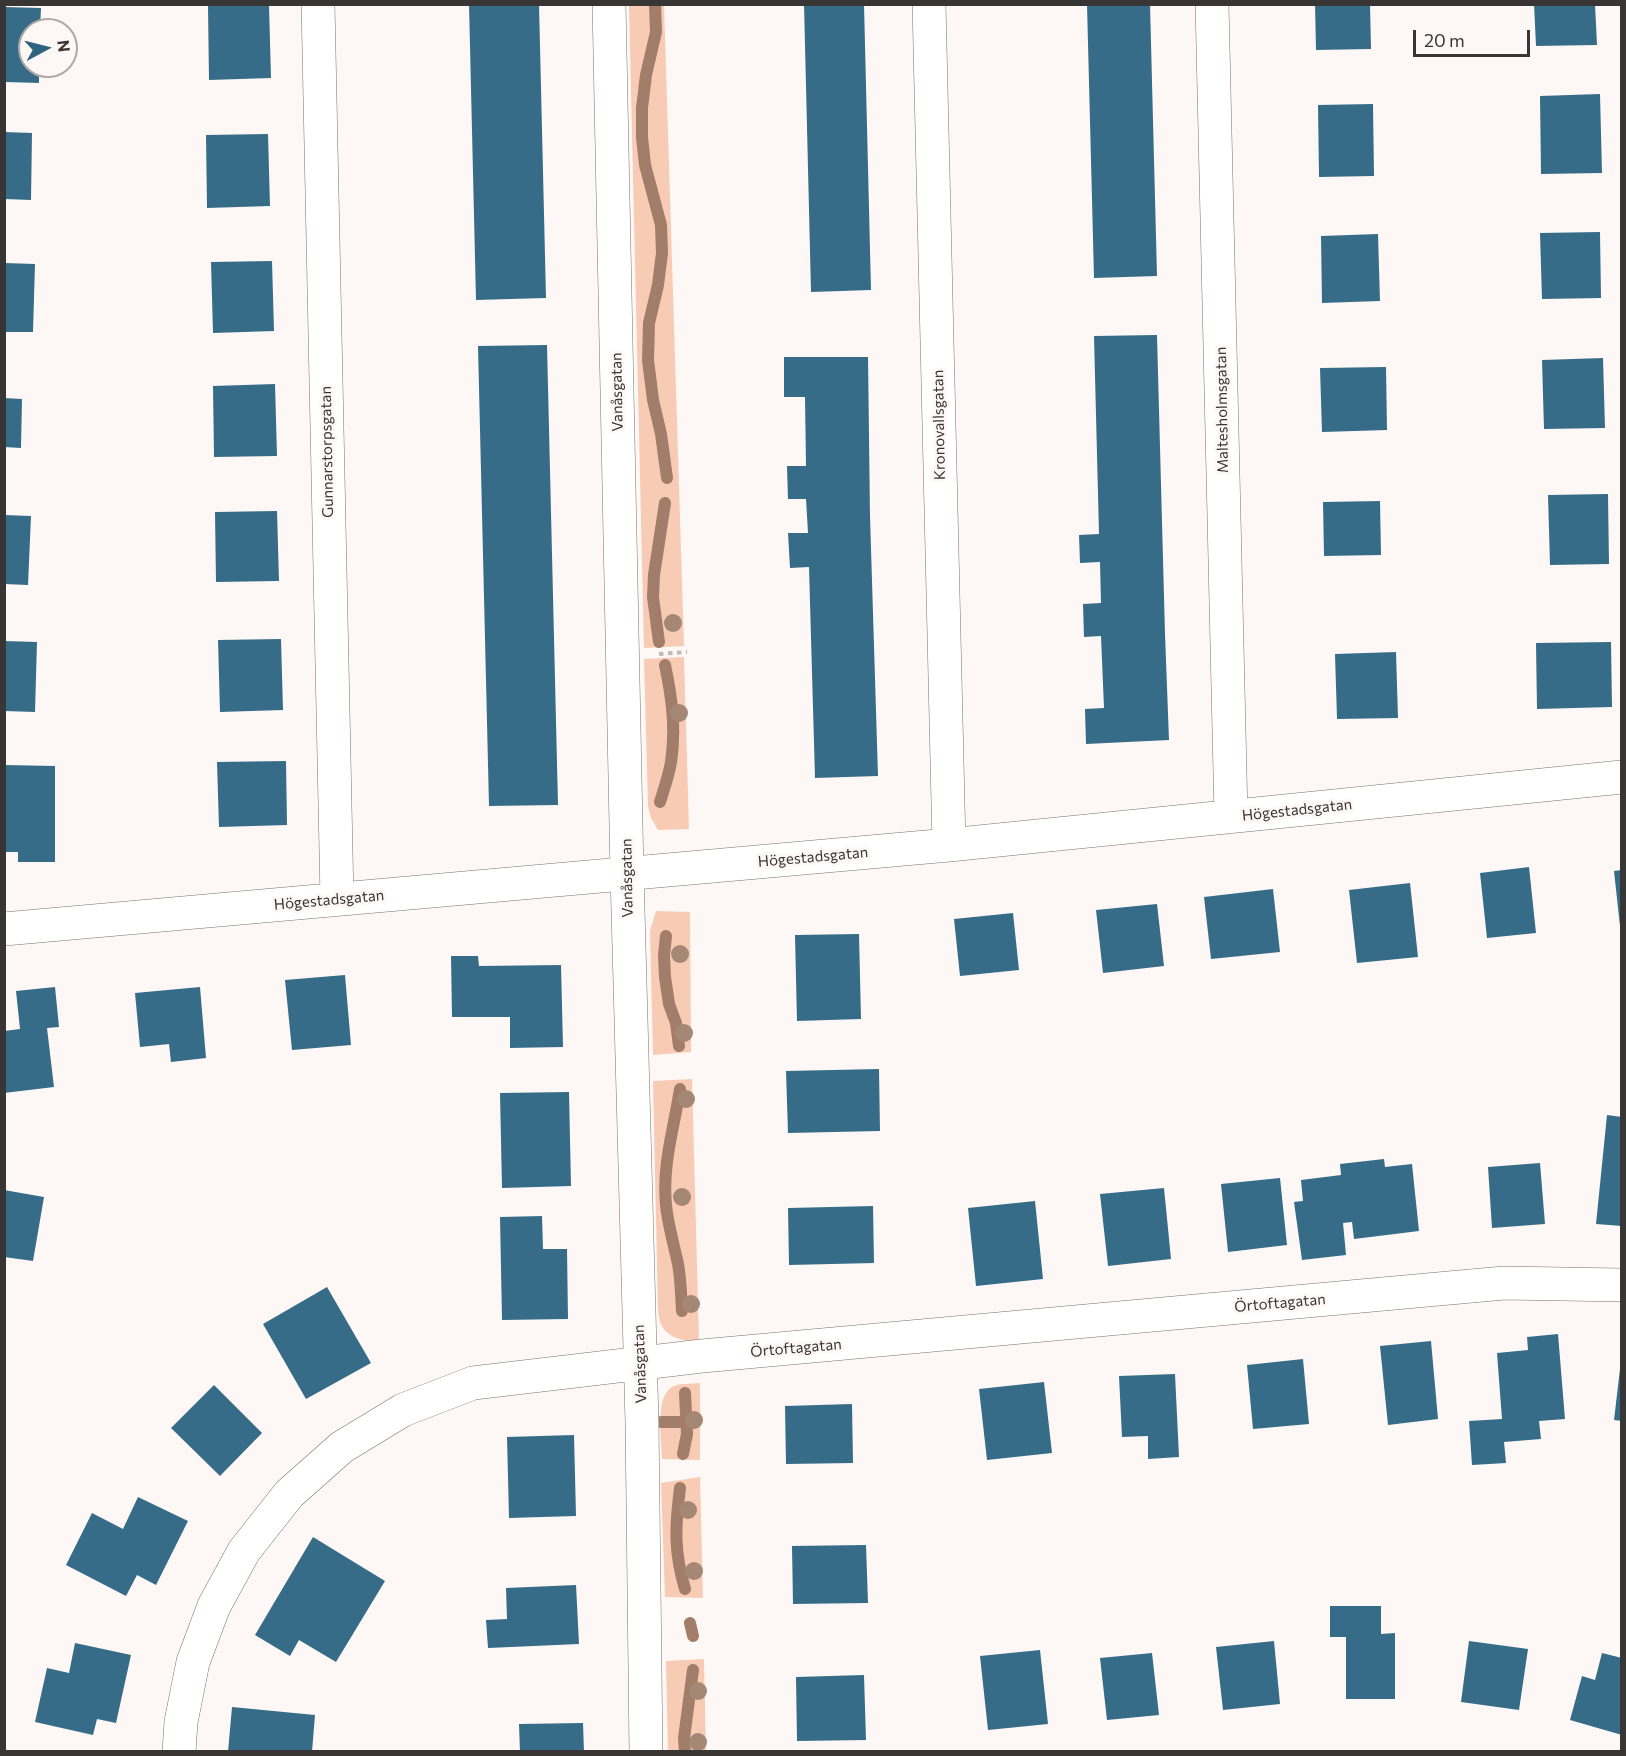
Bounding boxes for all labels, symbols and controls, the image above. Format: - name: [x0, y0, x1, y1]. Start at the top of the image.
- north arrow: [18, 18, 78, 78]
- scale bar: [1416, 18, 1533, 56]
- text: 20 m: [1424, 29, 1465, 51]
- text: N: [54, 39, 75, 53]
- street label: Maltesholmsgatan: [1212, 347, 1232, 473]
- street label: Vanåsgatan: [607, 352, 627, 432]
- street label: Kronovallsgatan: [929, 370, 949, 480]
- street label: Gunnarstorpsgatan: [317, 386, 337, 518]
- street label: Högestadsgatan: [1241, 795, 1353, 825]
- street label: Vanåsgatan: [617, 838, 637, 918]
- street label: Högestadsgatan: [757, 843, 869, 871]
- street label: Högestadsgatan: [273, 886, 385, 914]
- street label: Örtoftagatan: [1234, 1290, 1326, 1316]
- street label: Vanåsgatan: [630, 1324, 650, 1404]
- street label: Örtoftagatan: [750, 1335, 842, 1361]

